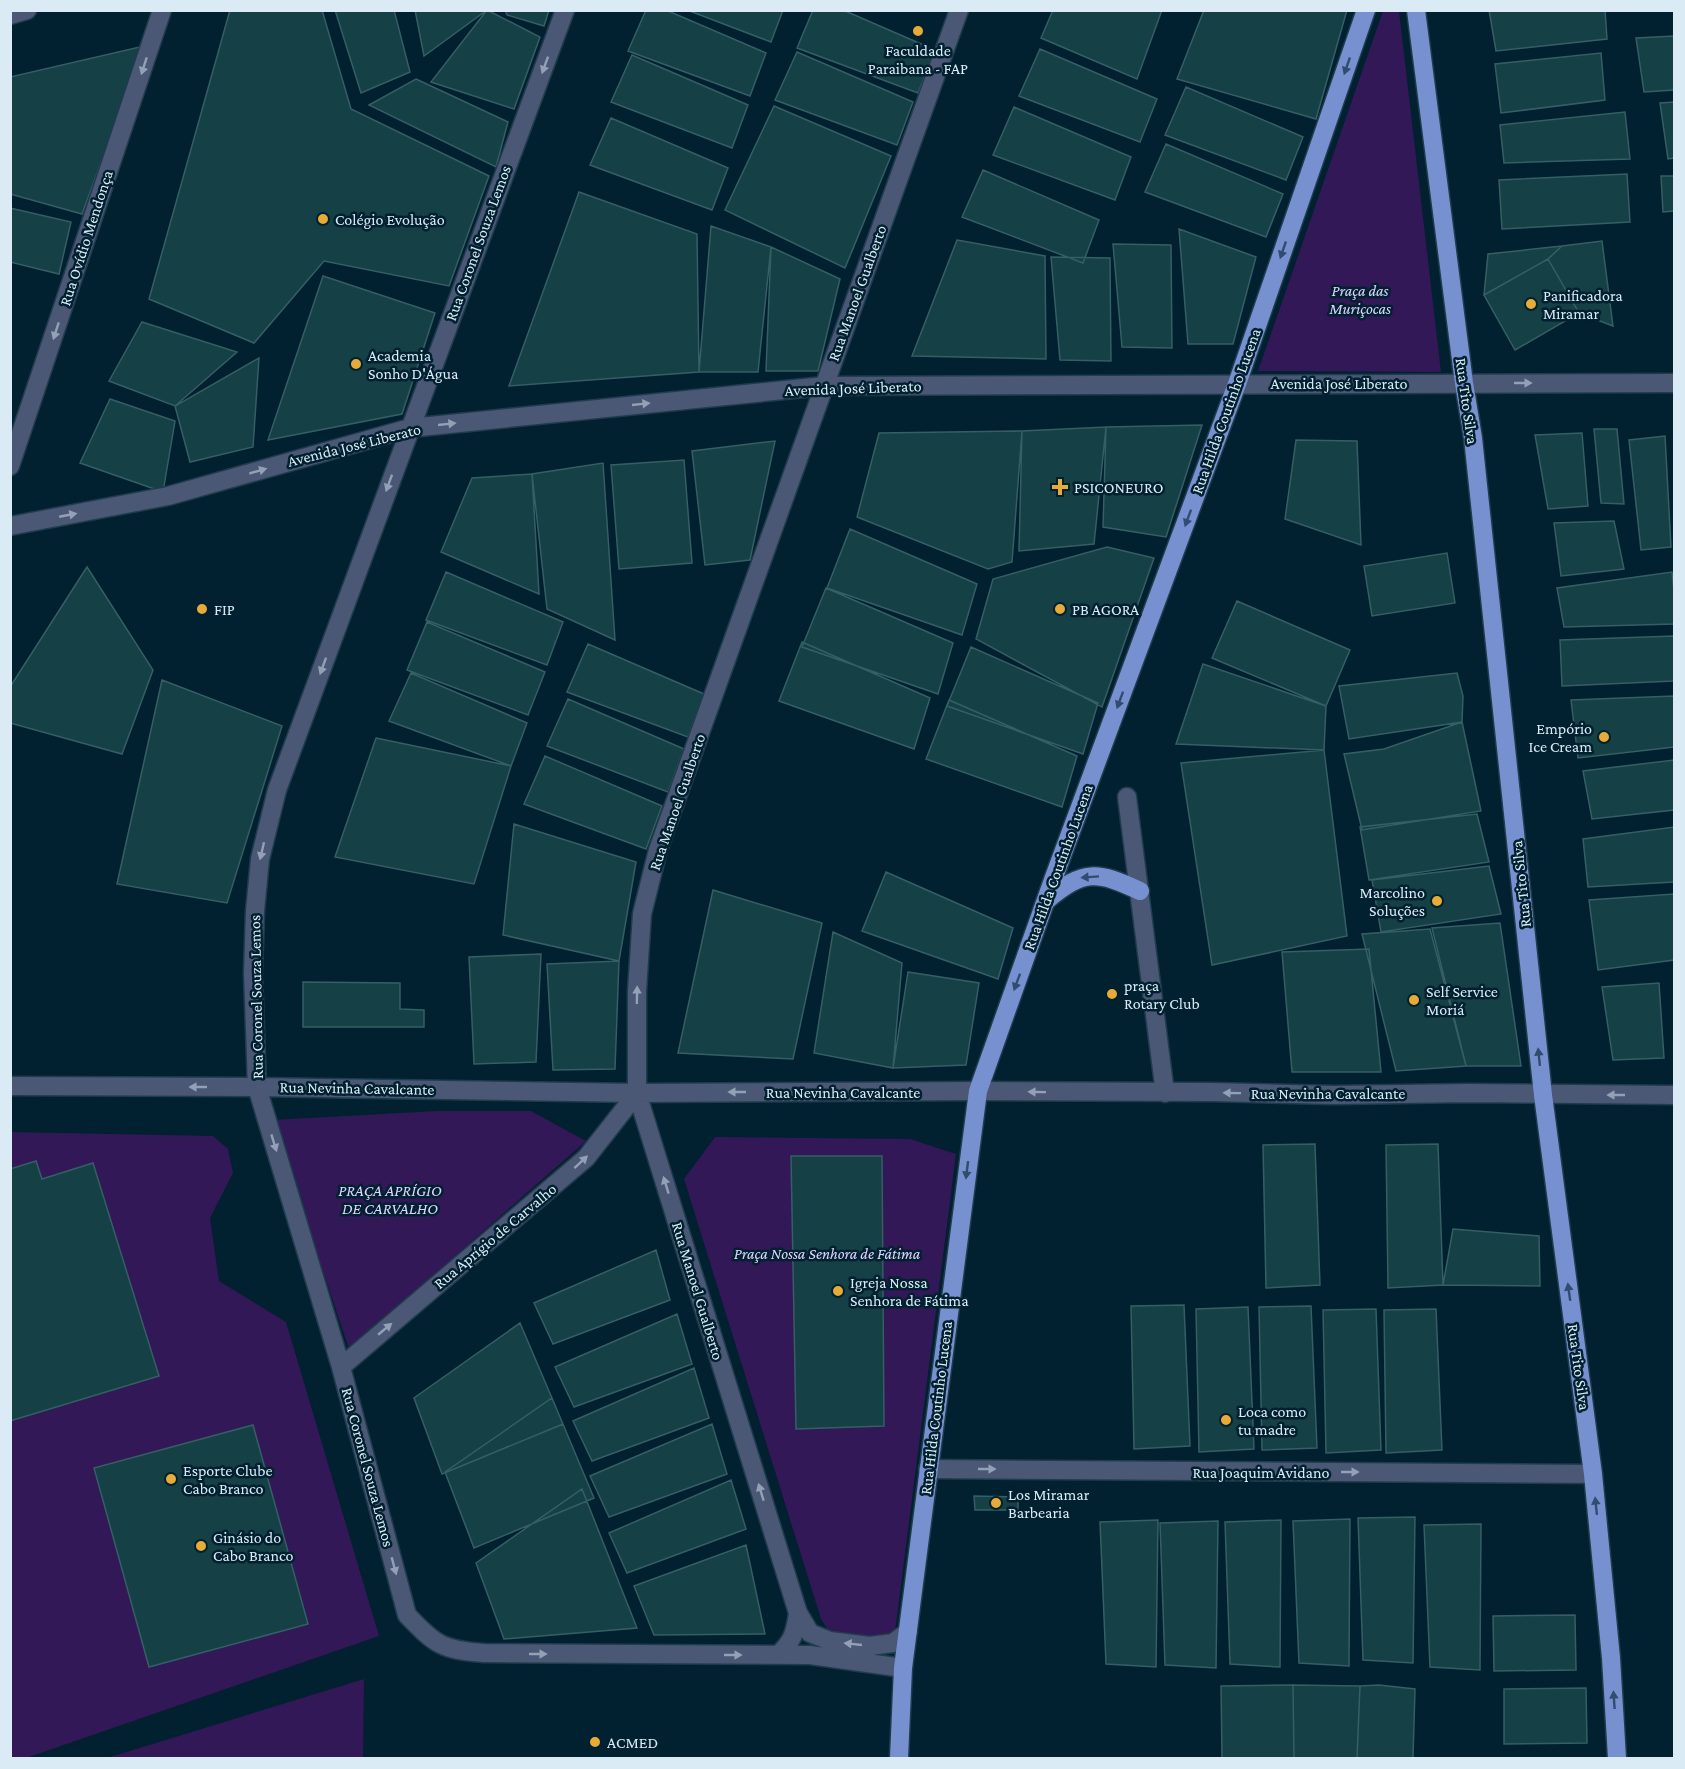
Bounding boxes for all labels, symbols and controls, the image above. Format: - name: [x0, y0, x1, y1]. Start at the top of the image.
- marker: Faculdade Paraibana - FAP: [911, 24, 925, 38]
- place label: Faculdade Paraibana - FAP: [868, 42, 968, 77]
- one-way arrow: [540, 56, 549, 74]
- one-way arrow: [139, 57, 148, 75]
- one-way arrow: [1342, 57, 1351, 75]
- street label: Rua Coronel Souza Lemos: [442, 163, 514, 323]
- street label: Rua Ovídio Mendonça: [56, 168, 117, 308]
- place label: Colégio Evolução: [335, 211, 445, 229]
- marker: Colégio Evolução: [316, 212, 330, 226]
- street label: Rua Manoel Gualberto: [825, 223, 890, 363]
- one-way arrow: [1278, 241, 1288, 259]
- park label: Praça das Muriçocas: [1328, 282, 1391, 318]
- place label: Panificadora Miramar: [1543, 287, 1623, 322]
- marker: Panificadora Miramar: [1524, 297, 1538, 311]
- one-way arrow: [50, 322, 60, 340]
- street label: Rua Hilda Coutinho Lucena: [1188, 325, 1264, 496]
- place label: Academia Sonho D'Água: [368, 347, 459, 383]
- marker: Academia Sonho D'Água: [349, 357, 363, 371]
- street label: Rua Tito Silva: [1453, 357, 1482, 446]
- street label: Avenida José Liberato: [1271, 375, 1408, 393]
- street label: Avenida José Liberato: [784, 377, 922, 400]
- one-way arrow: [1513, 378, 1532, 388]
- one-way arrow: [631, 400, 650, 409]
- street label: Avenida José Liberato: [286, 420, 423, 471]
- one-way arrow: [437, 420, 456, 429]
- one-way arrow: [249, 465, 267, 475]
- one-way arrow: [384, 474, 394, 492]
- marker: PSICONEURO: [1051, 478, 1069, 496]
- place label: PSICONEURO: [1074, 479, 1163, 496]
- one-way arrow: [1182, 509, 1192, 527]
- one-way arrow: [59, 510, 78, 519]
- place label: FIP: [214, 601, 235, 618]
- place label: PB AGORA: [1072, 601, 1140, 618]
- marker: FIP: [195, 602, 209, 616]
- marker: PB AGORA: [1053, 602, 1067, 616]
- one-way arrow: [317, 657, 327, 675]
- one-way arrow: [1114, 691, 1124, 709]
- place label: Empório Ice Cream: [1528, 720, 1592, 755]
- marker: Empório Ice Cream: [1597, 730, 1611, 744]
- street label: Rua Manoel Gualberto: [646, 731, 708, 873]
- street label: Rua Hilda Coutinho Lucena: [1020, 781, 1096, 952]
- street label: Rua Tito Silva: [1508, 839, 1534, 928]
- one-way arrow: [256, 842, 266, 861]
- one-way arrow: [1080, 872, 1099, 882]
- place label: Marcolino Soluções: [1360, 884, 1425, 920]
- marker: Marcolino Soluções: [1430, 894, 1444, 908]
- street label: Rua Coronel Souza Lemos: [246, 915, 266, 1079]
- one-way arrow: [1011, 973, 1021, 991]
- place label: praça Rotary Club: [1124, 977, 1200, 1013]
- place label: Self Service Moriá: [1426, 983, 1498, 1018]
- one-way arrow: [632, 985, 642, 1004]
- marker: praça Rotary Club: [1105, 987, 1119, 1001]
- marker: Self Service Moriá: [1407, 993, 1421, 1007]
- one-way arrow: [1534, 1047, 1544, 1066]
- street label: Rua Nevinha Cavalcante: [280, 1078, 434, 1098]
- one-way arrow: [189, 1082, 208, 1091]
- street label: Rua Nevinha Cavalcante: [766, 1084, 920, 1101]
- street label: Rua Nevinha Cavalcante: [1251, 1085, 1405, 1102]
- one-way arrow: [728, 1087, 747, 1097]
- one-way arrow: [1028, 1087, 1047, 1097]
- one-way arrow: [1223, 1088, 1242, 1097]
- one-way arrow: [1606, 1090, 1625, 1100]
- one-way arrow: [270, 1134, 279, 1152]
- one-way arrow: [574, 1155, 589, 1169]
- one-way arrow: [963, 1160, 972, 1179]
- one-way arrow: [661, 1176, 670, 1194]
- street label: Rua Aprígio de Carvalho: [431, 1180, 560, 1293]
- park label: PRAÇA APRÍGIO DE CARVALHO: [338, 1182, 442, 1217]
- street label: Rua Manoel Gualberto: [669, 1220, 727, 1362]
- park label: Praça Nossa Senhora de Fátima: [734, 1245, 921, 1263]
- place label: Igreja Nossa Senhora de Fátima: [850, 1274, 969, 1309]
- one-way arrow: [1565, 1282, 1574, 1301]
- marker: Igreja Nossa Senhora de Fátima: [831, 1284, 845, 1298]
- street label: Rua Hilda Coutinho Lucena: [917, 1320, 955, 1496]
- one-way arrow: [377, 1323, 392, 1336]
- street label: Rua Tito Silva: [1565, 1323, 1594, 1412]
- street label: Rua Coronel Souza Lemos: [339, 1386, 397, 1548]
- place label: Loca como tu madre: [1238, 1403, 1306, 1438]
- marker: Loca como tu madre: [1219, 1413, 1233, 1427]
- place label: Esporte Clube Cabo Branco: [183, 1462, 273, 1497]
- one-way arrow: [977, 1464, 996, 1474]
- street label: Rua Joaquim Avidano: [1192, 1464, 1330, 1482]
- one-way arrow: [1340, 1467, 1359, 1477]
- marker: Esporte Clube Cabo Branco: [164, 1472, 178, 1486]
- one-way arrow: [755, 1483, 765, 1501]
- place label: Los Miramar Barbearia: [1008, 1486, 1090, 1521]
- marker: Los Miramar Barbearia: [989, 1496, 1003, 1510]
- one-way arrow: [1592, 1496, 1601, 1515]
- place label: Ginásio do Cabo Branco: [213, 1529, 294, 1564]
- marker: Ginásio do Cabo Branco: [194, 1539, 208, 1553]
- one-way arrow: [390, 1557, 399, 1575]
- one-way arrow: [844, 1639, 863, 1649]
- one-way arrow: [529, 1649, 548, 1659]
- one-way arrow: [724, 1650, 743, 1660]
- one-way arrow: [1609, 1691, 1619, 1710]
- place label: ACMED: [607, 1734, 658, 1751]
- marker: ACMED: [588, 1735, 602, 1749]

